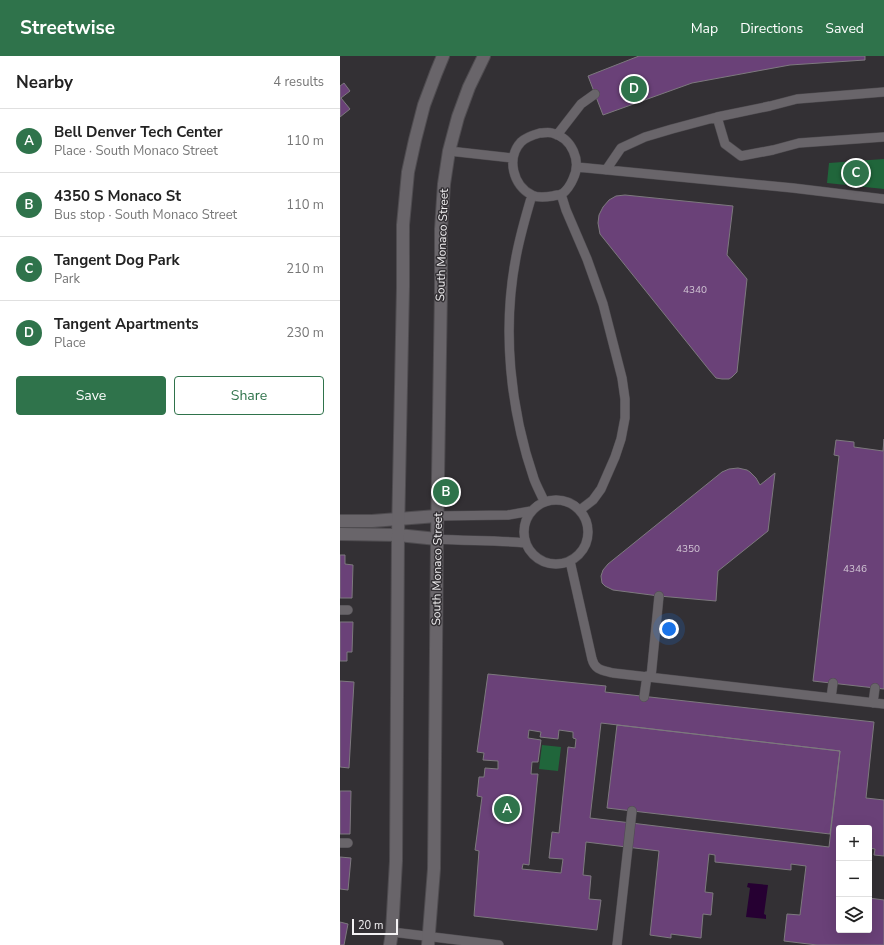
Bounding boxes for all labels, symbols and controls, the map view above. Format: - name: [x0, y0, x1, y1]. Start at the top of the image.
- text: Streetwise: [20, 15, 115, 41]
- text: Map: [691, 19, 718, 38]
- text: Directions: [740, 19, 803, 38]
- text: Saved: [825, 19, 864, 38]
- text: Nearby: [16, 71, 73, 94]
- text: 4 results: [273, 73, 324, 91]
- pin: D: [621, 74, 647, 104]
- text: Bell Denver Tech Center: [54, 122, 223, 142]
- text: A: [24, 132, 34, 150]
- text: 110 m: [286, 132, 324, 150]
- text: Place · South Monaco Street: [54, 142, 218, 160]
- pin: C: [843, 158, 869, 188]
- text: 4350 S Monaco St: [54, 186, 181, 206]
- street label: South Monaco Street: [432, 187, 452, 302]
- text: B: [25, 196, 33, 214]
- text: 110 m: [286, 196, 324, 214]
- text: Bus stop · South Monaco Street: [54, 206, 237, 224]
- text: Tangent Dog Park: [54, 250, 180, 270]
- text: C: [25, 260, 33, 278]
- text: 210 m: [286, 260, 324, 278]
- text: Park: [54, 270, 80, 288]
- house number: 4340: [683, 283, 707, 297]
- text: Tangent Apartments: [54, 314, 198, 334]
- text: D: [24, 324, 34, 342]
- text: 230 m: [286, 324, 324, 342]
- text: Place: [54, 334, 86, 352]
- button: Save: [16, 376, 166, 415]
- button: Share: [174, 376, 324, 415]
- pin: B: [433, 477, 459, 507]
- street label: South Monaco Street: [428, 512, 446, 626]
- house number: 4350: [676, 542, 700, 556]
- house number: 4346: [843, 562, 867, 576]
- your location: [659, 619, 679, 639]
- pin: A: [494, 794, 520, 824]
- map controls: [836, 825, 872, 933]
- button: +: [836, 825, 872, 861]
- button: −: [836, 861, 872, 897]
- button: layers: [836, 897, 872, 933]
- scale bar: [352, 917, 398, 936]
- text: 20 m: [358, 918, 383, 933]

